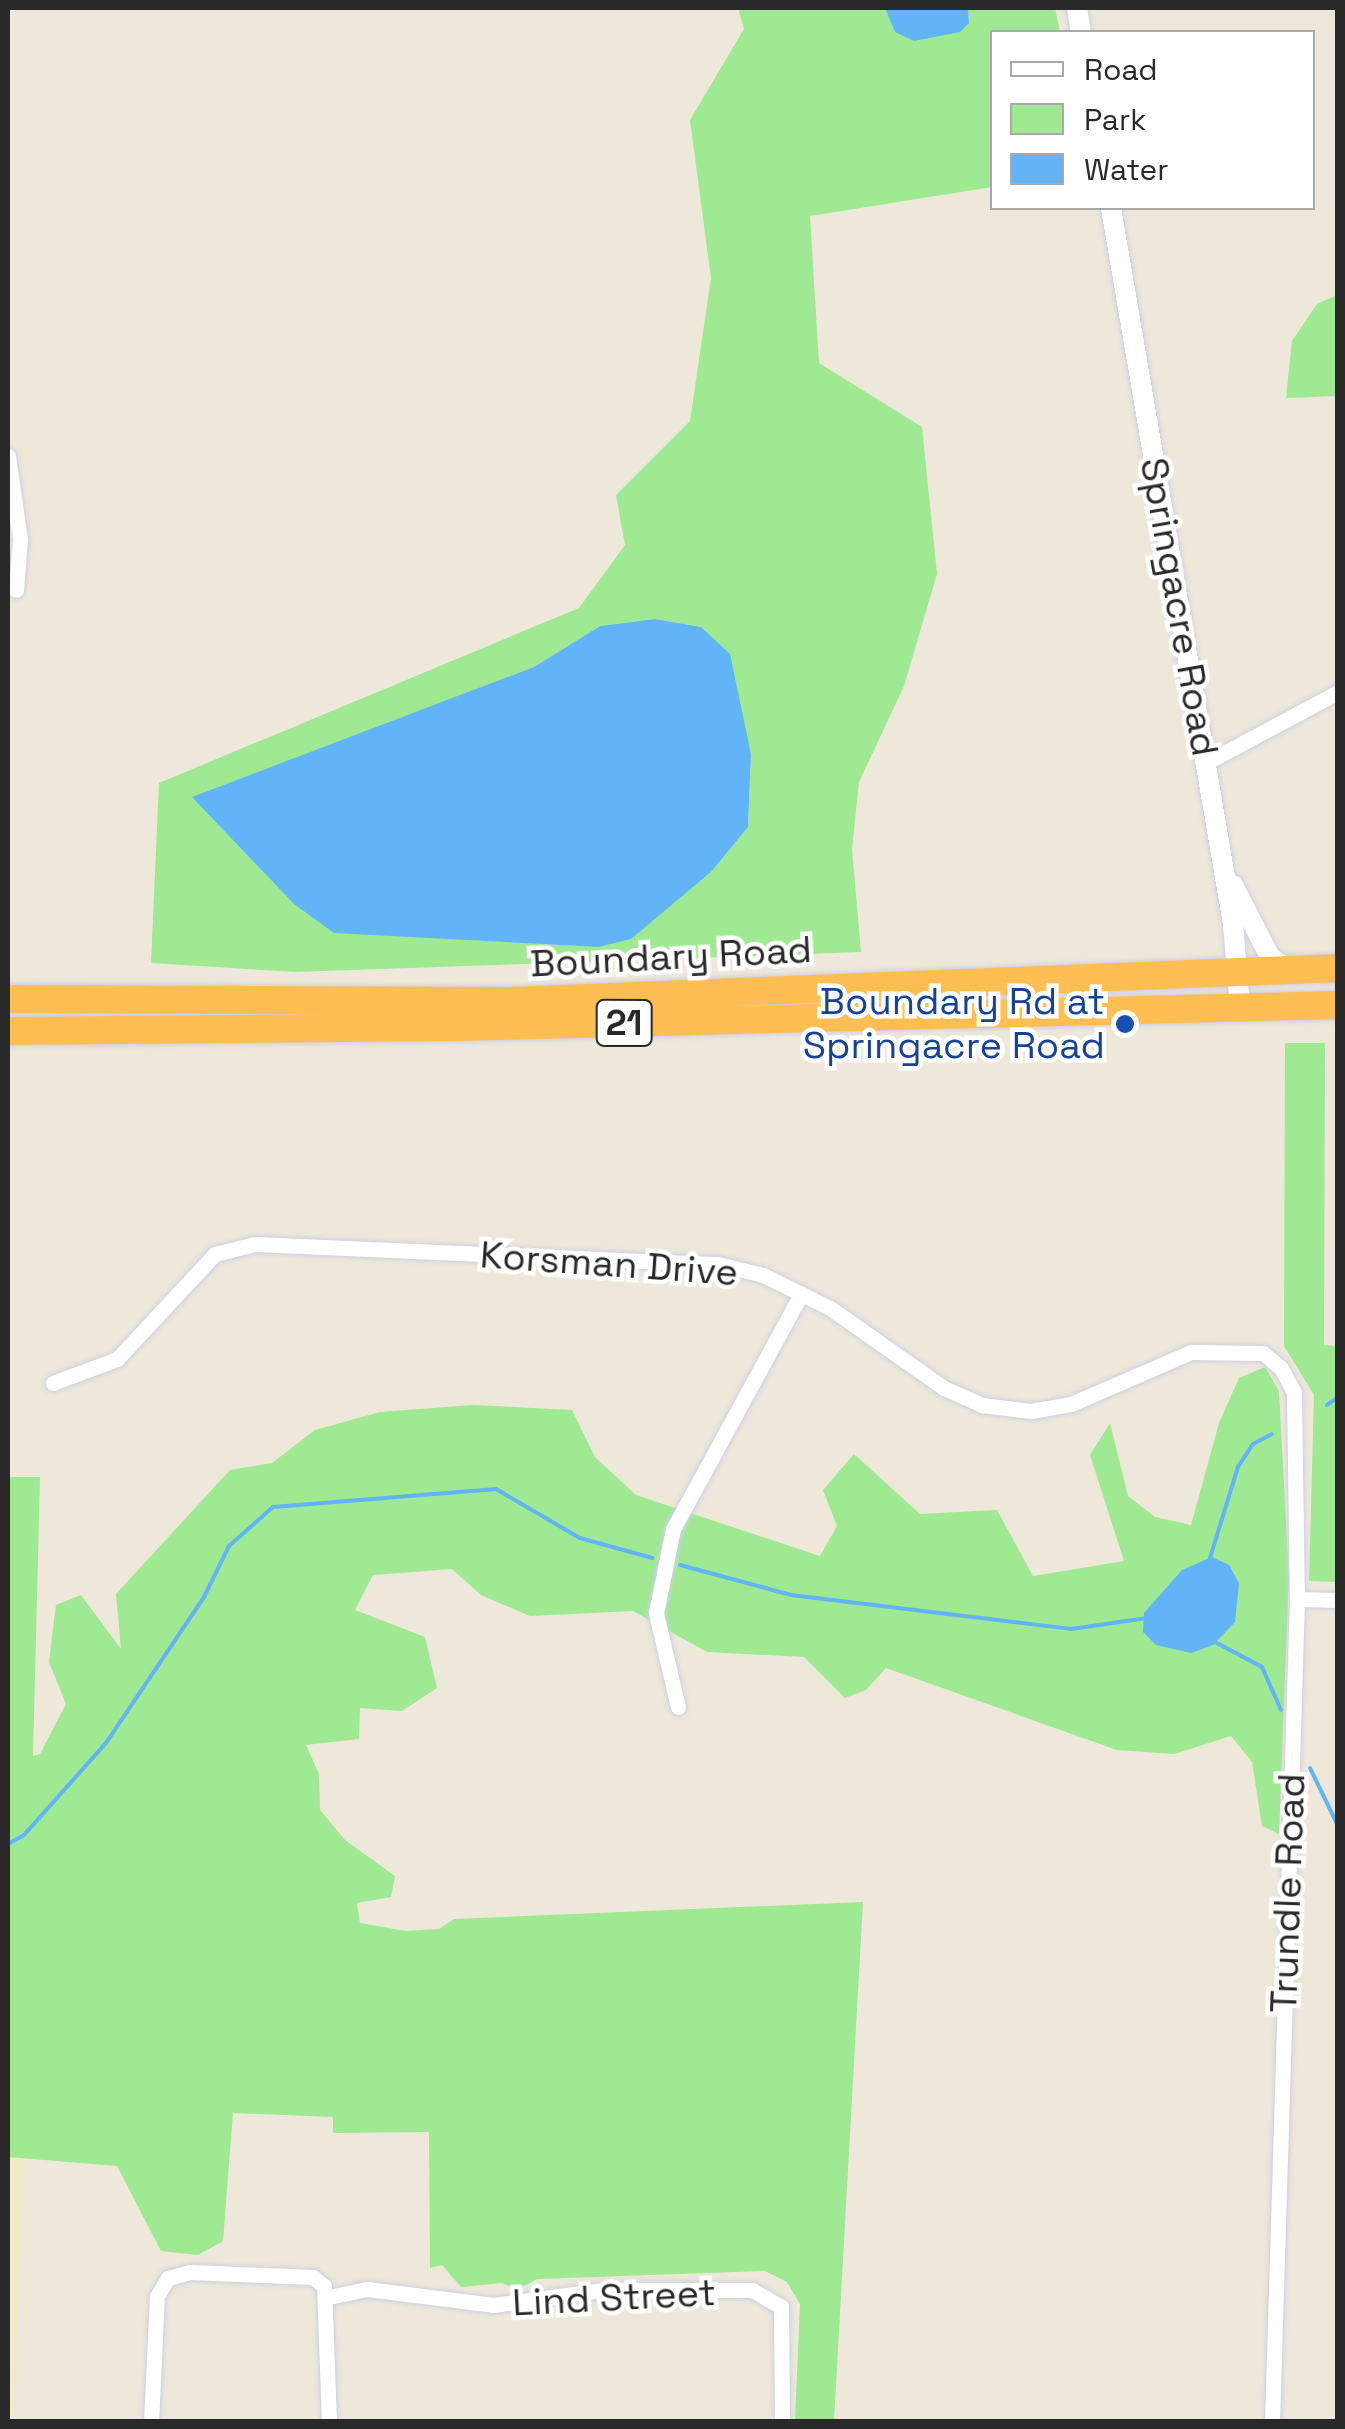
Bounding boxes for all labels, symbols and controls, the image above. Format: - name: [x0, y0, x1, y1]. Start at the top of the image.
- legend: [990, 30, 1315, 210]
- text: Road: [1084, 50, 1158, 89]
- text: Park: [1084, 100, 1146, 139]
- text: Water: [1084, 150, 1169, 189]
- street label: Springacre Road: [1130, 454, 1228, 760]
- street label: Boundary Road: [529, 927, 813, 987]
- place label: Boundary Rd at Springacre Road: [803, 979, 1105, 1068]
- road number: 21: [594, 993, 654, 1053]
- marker: Boundary Rd at Springacre Road: [1114, 1013, 1136, 1035]
- street label: Korsman Drive: [478, 1232, 740, 1296]
- street label: Trundle Road: [1261, 1772, 1315, 2014]
- street label: Lind Street: [511, 2270, 717, 2326]

